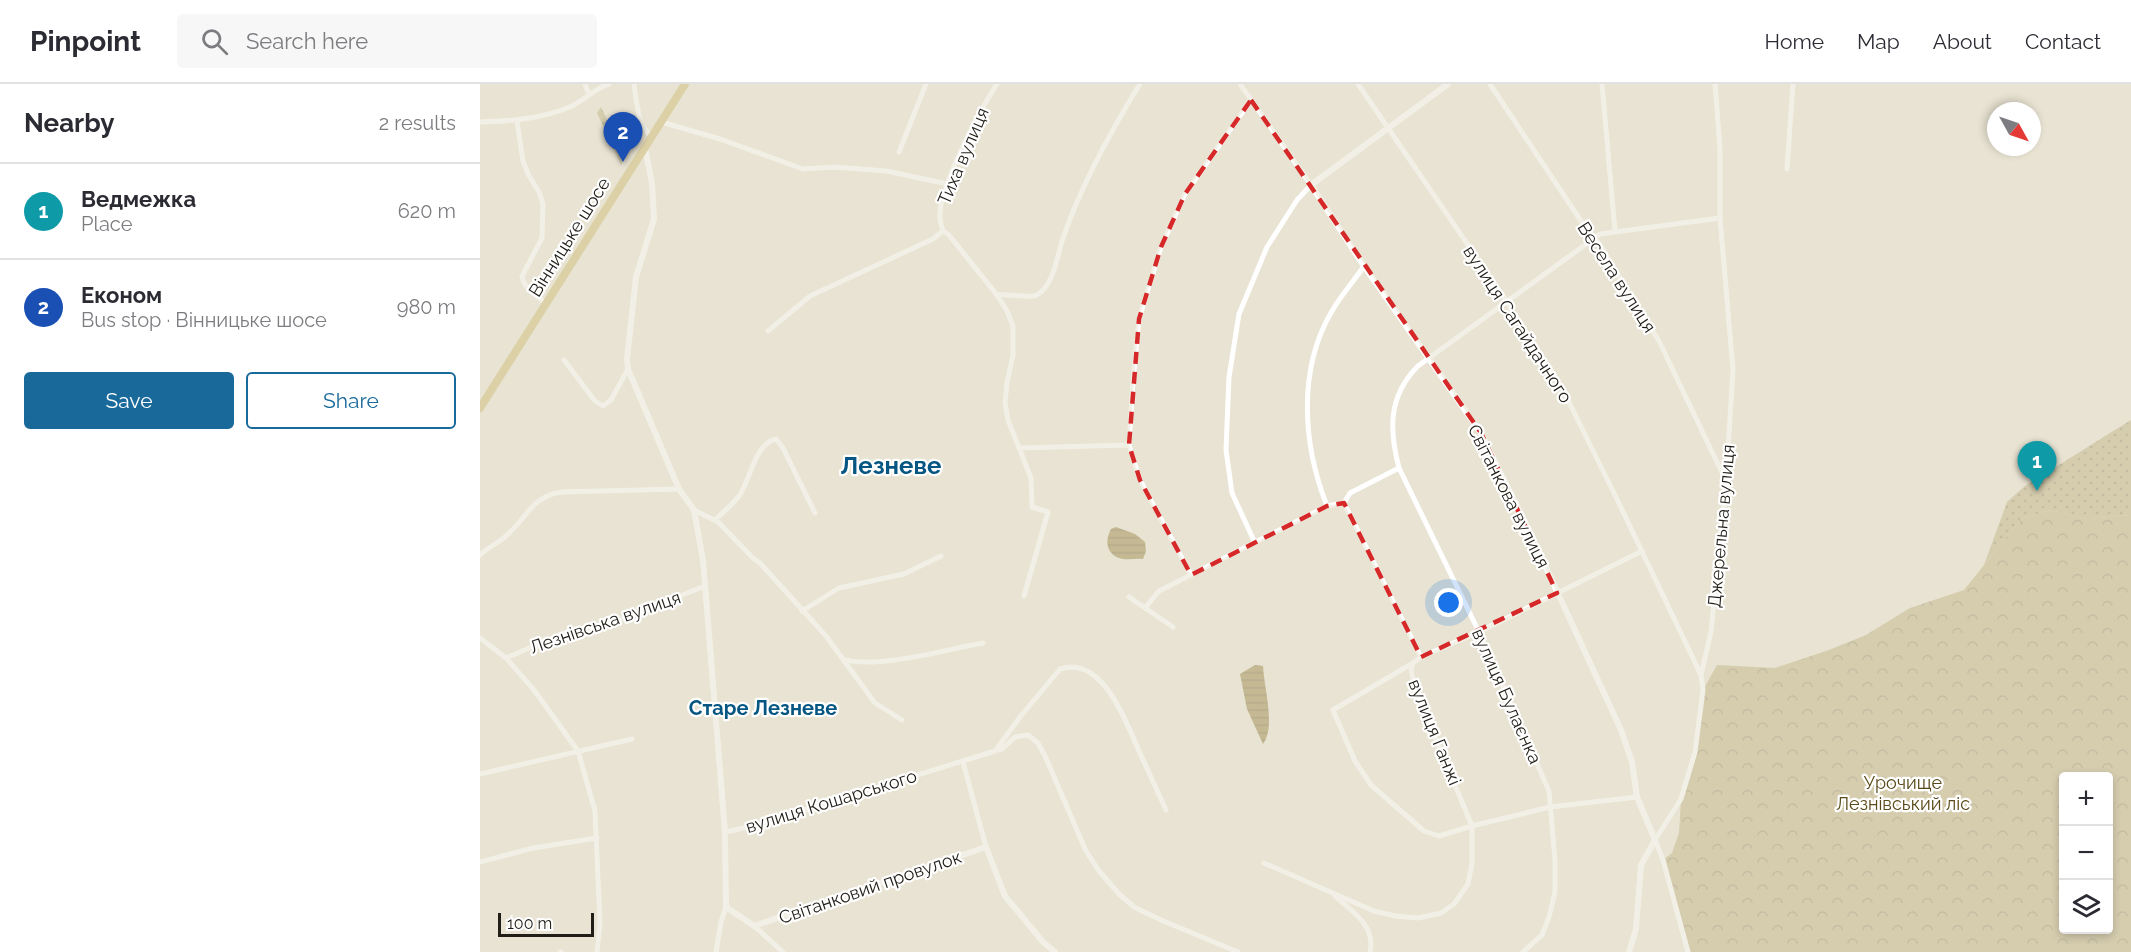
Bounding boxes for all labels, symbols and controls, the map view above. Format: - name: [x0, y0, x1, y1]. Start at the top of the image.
- search box: [177, 14, 597, 68]
- text: Pinpoint: [30, 25, 141, 58]
- icon: search: [198, 25, 231, 58]
- text: Search here: [246, 28, 368, 54]
- text: Home: [1765, 29, 1824, 54]
- text: Map: [1857, 29, 1900, 54]
- text: About: [1933, 29, 1992, 54]
- text: Contact: [2025, 29, 2101, 54]
- north arrow: [1987, 102, 2041, 156]
- street label: Тиха вулиця: [933, 104, 993, 208]
- text: Nearby: [24, 108, 114, 138]
- text: 2 results: [379, 111, 456, 135]
- pin: 2: [604, 112, 642, 162]
- street label: Вінницьке шосе: [524, 173, 614, 300]
- text: Ведмежка: [81, 186, 196, 212]
- text: 1: [39, 199, 48, 223]
- text: 620 m: [398, 199, 456, 223]
- text: Place: [81, 212, 132, 236]
- street label: Весела вулиця: [1573, 218, 1661, 336]
- street label: вулиця Сагайдачного: [1459, 241, 1577, 407]
- text: Економ: [81, 282, 162, 308]
- text: 2: [38, 295, 49, 319]
- text: 980 m: [397, 295, 456, 319]
- text: Bus stop · Вінницьке шосе: [81, 308, 327, 332]
- button: Save: [24, 372, 234, 429]
- button: Share: [246, 372, 456, 429]
- street label: Світанкова вулиця: [1464, 421, 1554, 571]
- pin: 1: [2018, 442, 2056, 491]
- street label: Джерельна вулиця: [1703, 443, 1739, 609]
- district label: Лезневе: [841, 451, 941, 480]
- street label: Лезнівська вулиця: [527, 586, 683, 658]
- your location: [1434, 588, 1463, 617]
- street label: вулиця Булаєнка: [1468, 625, 1546, 767]
- street label: вулиця Ганжі: [1404, 676, 1466, 788]
- district label: Старе Лезневе: [689, 696, 837, 720]
- street label: вулиця Кошарського: [743, 765, 919, 837]
- park label: Урочище Лезнівський ліс: [1836, 772, 1970, 814]
- map controls: [2059, 772, 2113, 934]
- button: +: [2059, 772, 2113, 826]
- button: −: [2059, 826, 2113, 880]
- street label: Світанковий провулок: [776, 846, 964, 928]
- button: layers: [2059, 880, 2113, 934]
- scale bar: [498, 910, 594, 938]
- text: 100 m: [507, 914, 552, 933]

